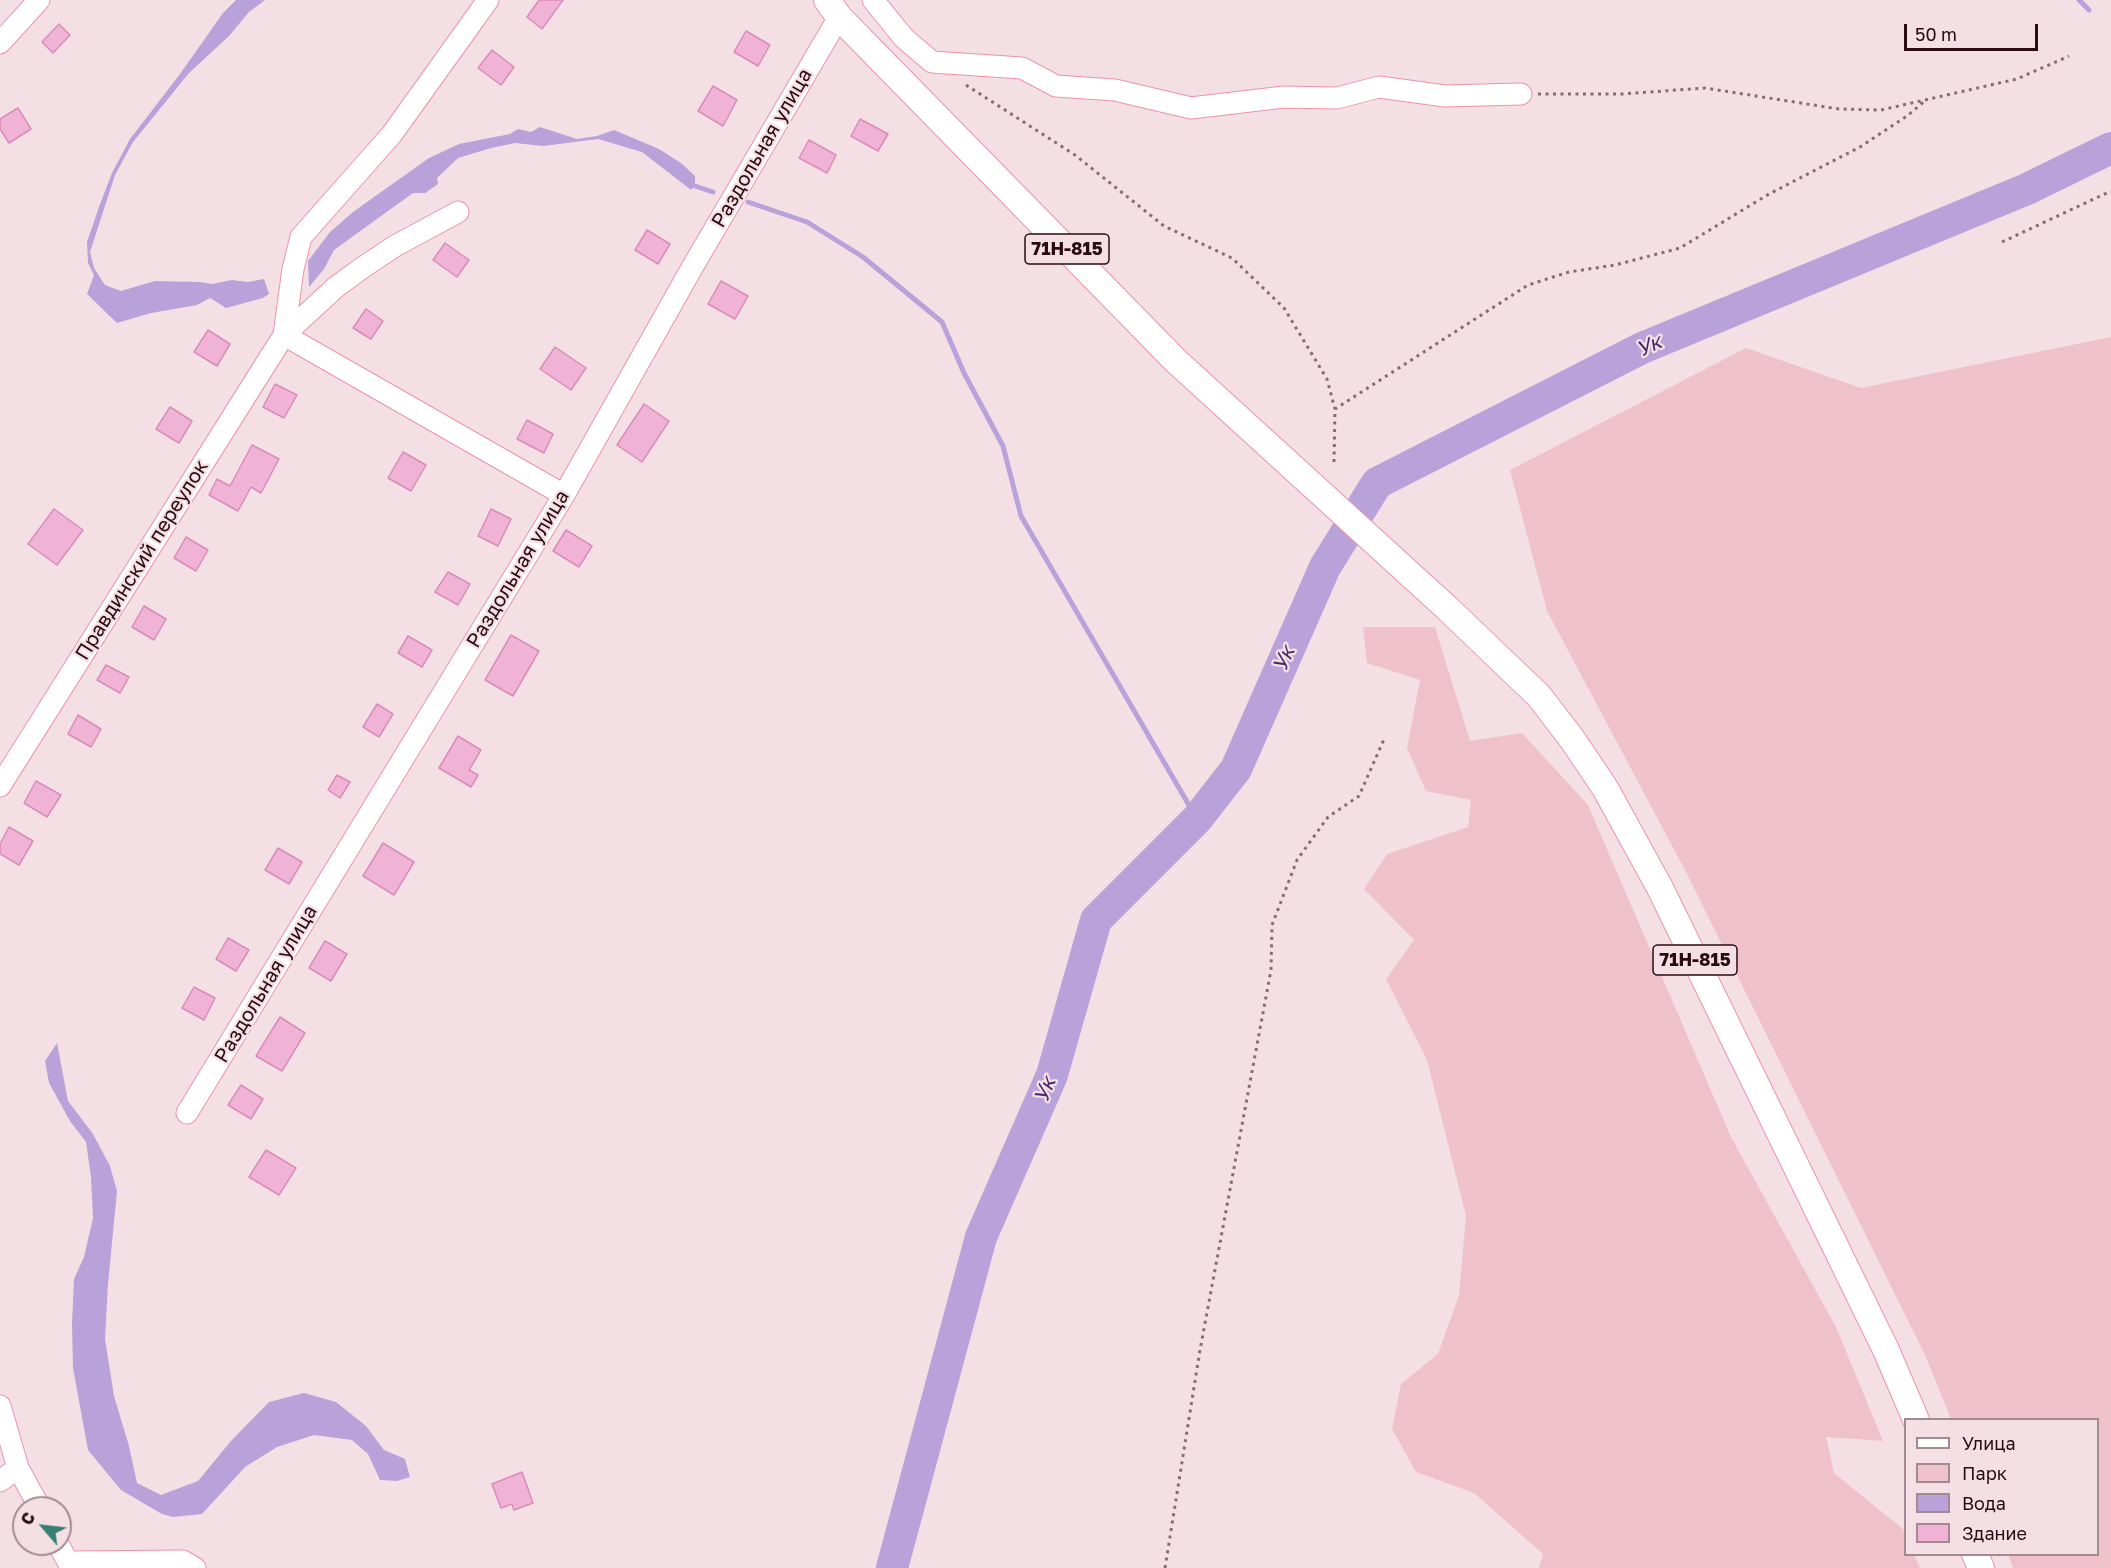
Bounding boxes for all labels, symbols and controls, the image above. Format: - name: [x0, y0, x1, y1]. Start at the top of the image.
- scale bar: [1907, 12, 2040, 50]
- text: 50 m: [1915, 23, 1957, 45]
- street label: Раздольная улица: [707, 64, 817, 232]
- road number: 71Н-815: [1025, 234, 1109, 264]
- water label: Ук: [1632, 329, 1666, 363]
- street label: Правдинский переулок: [71, 456, 213, 664]
- street label: Раздольная улица: [461, 486, 575, 652]
- water label: Ук: [1267, 642, 1301, 676]
- street label: Раздольная улица: [209, 901, 323, 1067]
- road number: 71Н-815: [1653, 945, 1737, 975]
- water label: Ук: [1029, 1074, 1061, 1106]
- legend: [1904, 1418, 2099, 1556]
- text: Улица: [1962, 1432, 2016, 1454]
- text: Парк: [1962, 1462, 2007, 1484]
- text: Вода: [1962, 1492, 2006, 1514]
- north arrow: [12, 1496, 72, 1556]
- text: С: [16, 1509, 39, 1528]
- text: Здание: [1962, 1522, 2027, 1544]

